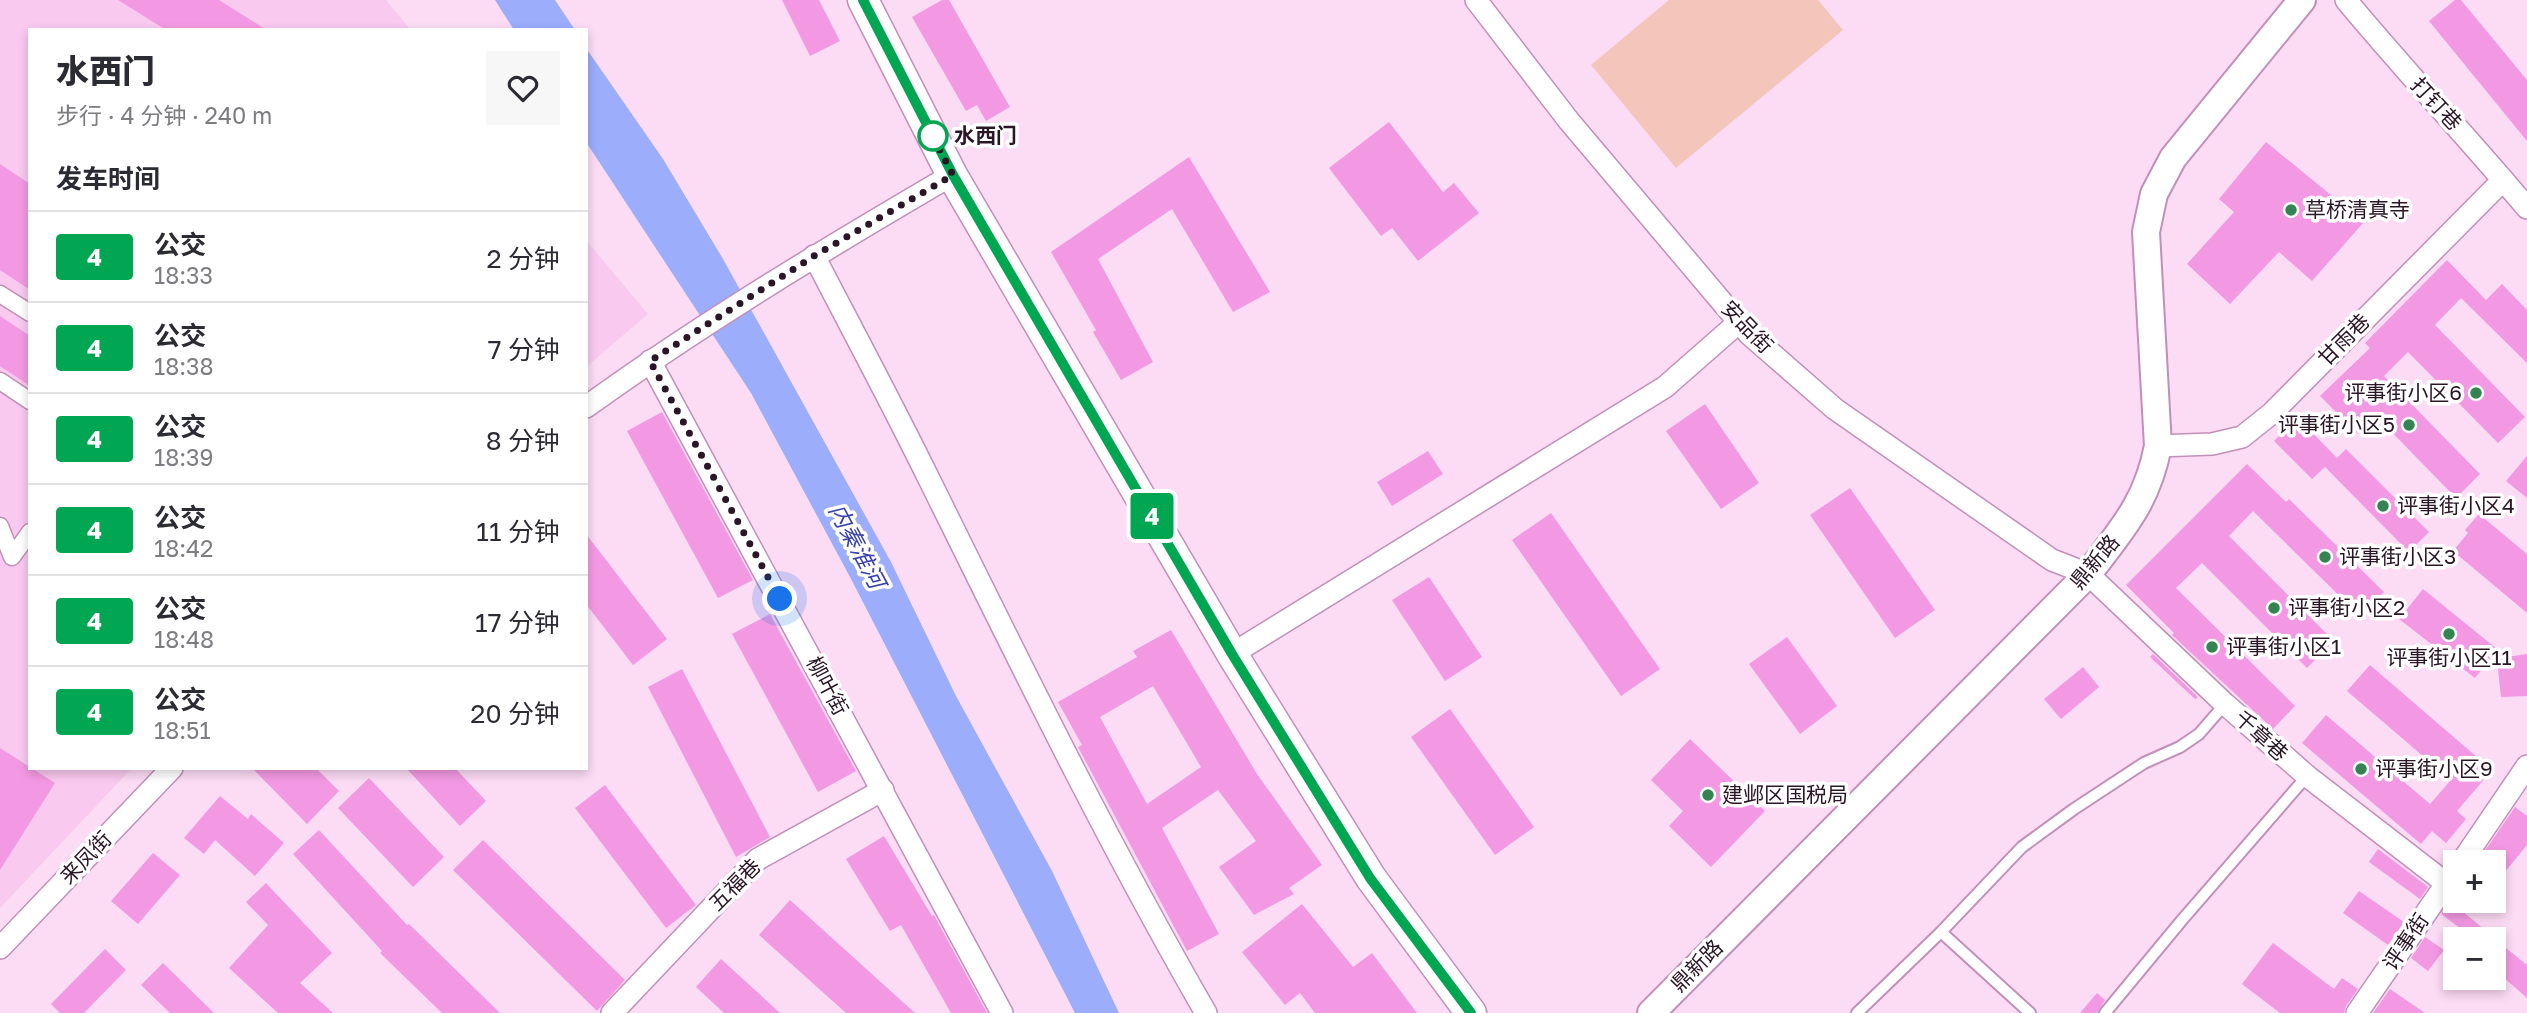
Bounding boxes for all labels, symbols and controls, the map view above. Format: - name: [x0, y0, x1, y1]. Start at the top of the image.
- text: 水西门: [56, 51, 155, 90]
- button: heart: [486, 51, 560, 125]
- street label: 打钉巷: [2406, 71, 2468, 135]
- text: 步行 · 4 分钟 · 240 m: [56, 101, 272, 129]
- marker: 水西门: [918, 121, 948, 151]
- place label: 水西门: [954, 122, 1017, 148]
- text: 发车时间: [56, 163, 160, 194]
- place label: 草桥清真寺: [2305, 196, 2410, 222]
- marker: 草桥清真寺: [2283, 202, 2299, 218]
- text: 公交: [154, 229, 206, 260]
- text: 4: [87, 242, 102, 271]
- text: 2 分钟: [486, 243, 560, 274]
- text: 18:33: [154, 261, 213, 289]
- street label: 安品街: [1716, 295, 1779, 358]
- street label: 甘雨巷: [2312, 308, 2375, 371]
- text: 公交: [154, 320, 206, 351]
- text: 4: [87, 333, 102, 362]
- text: 7 分钟: [488, 334, 560, 365]
- text: 18:38: [154, 352, 214, 380]
- place label: 评事街小区6: [2344, 379, 2462, 405]
- marker: 评事街小区6: [2468, 385, 2484, 401]
- text: 公交: [154, 411, 206, 442]
- place label: 评事街小区5: [2278, 411, 2395, 437]
- marker: 评事街小区5: [2401, 417, 2417, 433]
- text: 4: [87, 424, 102, 453]
- text: 8 分钟: [486, 425, 560, 456]
- text: 18:39: [154, 443, 213, 471]
- place label: 评事街小区4: [2397, 492, 2515, 518]
- line badge: 4: [1129, 493, 1175, 539]
- water label: 内秦淮河: [824, 498, 894, 596]
- marker: 评事街小区4: [2375, 498, 2391, 514]
- text: 4: [1145, 501, 1160, 530]
- text: 公交: [154, 502, 206, 533]
- text: 4: [87, 515, 102, 544]
- text: 11 分钟: [476, 516, 560, 547]
- street label: 鼎新路: [2064, 529, 2124, 594]
- text: 18:42: [154, 534, 213, 562]
- place label: 评事街小区3: [2339, 543, 2456, 569]
- marker: 评事街小区3: [2317, 549, 2333, 565]
- your location: [762, 581, 797, 616]
- text: 公交: [154, 593, 206, 624]
- place label: 评事街小区2: [2288, 594, 2405, 620]
- marker: 评事街小区2: [2266, 600, 2282, 616]
- text: 4: [87, 606, 102, 635]
- text: 17 分钟: [475, 607, 560, 638]
- text: 18:48: [154, 625, 214, 653]
- marker: 评事街小区11: [2441, 626, 2457, 642]
- place label: 评事街小区1: [2226, 633, 2341, 659]
- marker: 评事街小区1: [2204, 639, 2220, 655]
- place label: 评事街小区11: [2386, 644, 2512, 670]
- street label: 柳叶街: [802, 652, 854, 719]
- text: 公交: [154, 684, 206, 715]
- text: 4: [87, 697, 102, 726]
- text: 20 分钟: [470, 698, 560, 729]
- street label: 千章巷: [2230, 705, 2294, 766]
- text: 18:51: [154, 716, 211, 744]
- place label: 评事街小区9: [2375, 755, 2493, 781]
- marker: 评事街小区9: [2353, 761, 2369, 777]
- place label: 建邺区国税局: [1722, 781, 1848, 807]
- marker: 建邺区国税局: [1700, 787, 1716, 803]
- street label: 来凤街: [54, 826, 117, 889]
- map controls: [2443, 850, 2506, 990]
- button: +: [2443, 850, 2506, 913]
- street label: 五福巷: [703, 853, 766, 916]
- street label: 评事街: [2377, 908, 2434, 975]
- button: −: [2443, 927, 2506, 990]
- street label: 鼎新路: [1665, 934, 1728, 997]

